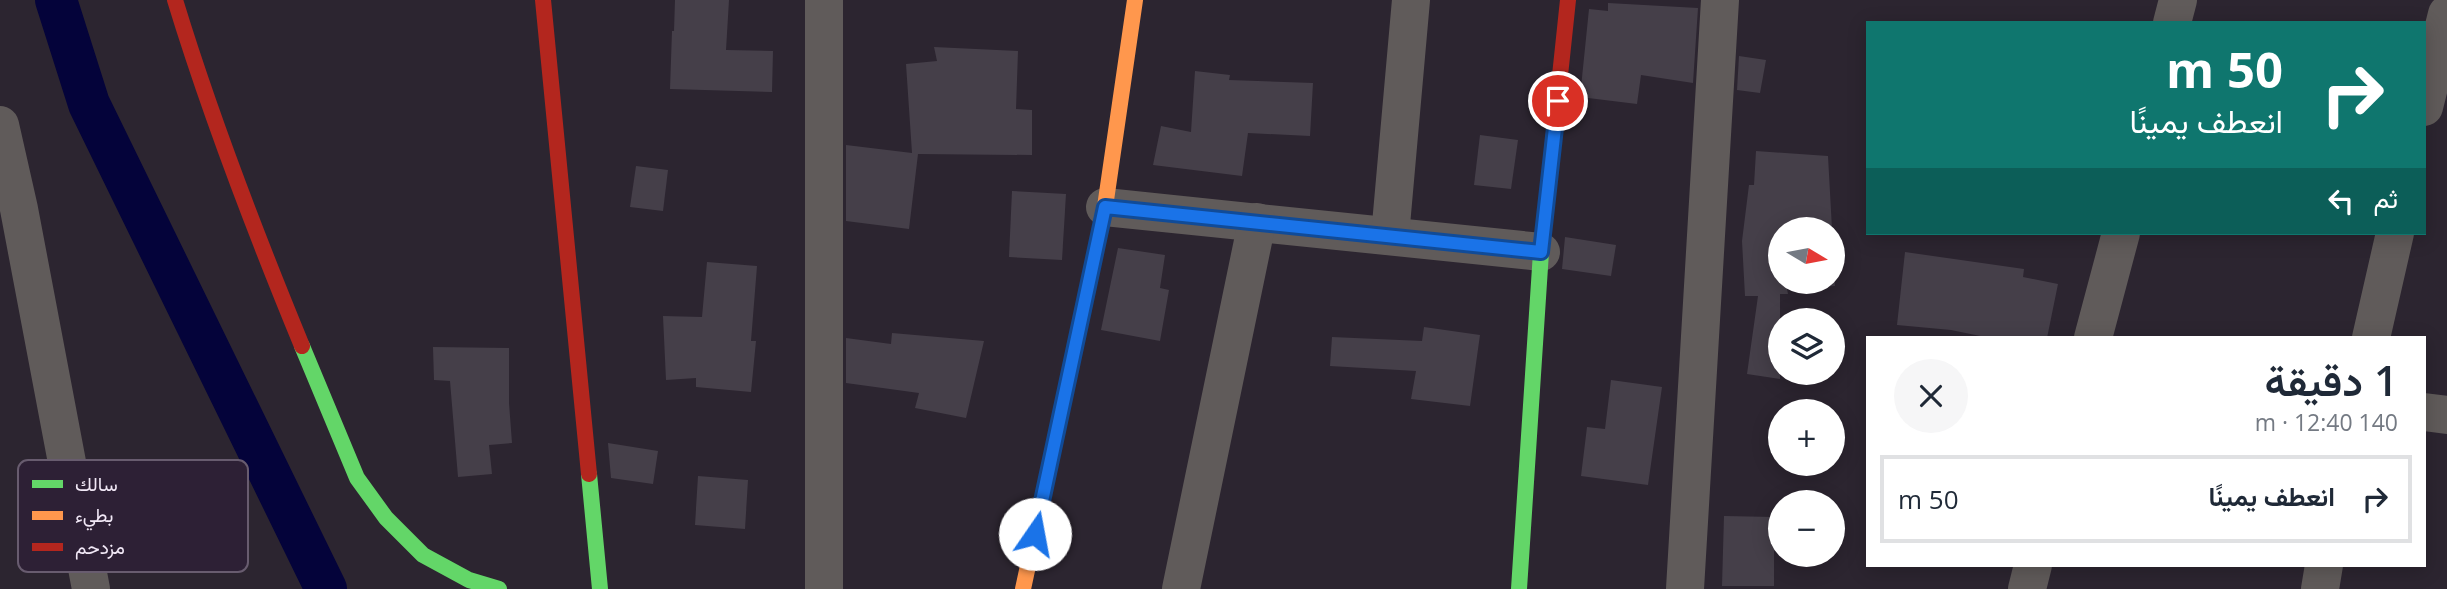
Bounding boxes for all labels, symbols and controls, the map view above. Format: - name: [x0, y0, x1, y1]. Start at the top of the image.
- text: 50 m: [2166, 36, 2283, 102]
- icon: right: [2307, 49, 2398, 140]
- pin: [1528, 71, 1588, 131]
- icon: arrive: [1539, 82, 1577, 120]
- text: انعطف يمينًا: [2129, 99, 2283, 142]
- text: ثم: [2374, 180, 2398, 216]
- icon: left: [2322, 182, 2360, 220]
- north arrow: [1768, 217, 1844, 294]
- map controls: [1768, 217, 1845, 567]
- button: layers: [1768, 308, 1845, 385]
- text: 1 دقيقة: [2264, 351, 2398, 408]
- button: close: [1894, 359, 1968, 433]
- button: +: [1768, 399, 1845, 476]
- text: 140 m · 12:40: [2255, 406, 2398, 438]
- legend: [18, 460, 248, 572]
- text: سالك: [75, 471, 118, 497]
- text: انعطف يمينًا: [2208, 478, 2335, 514]
- icon: right: [2356, 480, 2394, 518]
- text: 50 m: [1898, 481, 1959, 517]
- button: −: [1768, 490, 1845, 567]
- position arrow: [998, 497, 1072, 571]
- text: بطيء: [75, 502, 113, 531]
- text: مزدحم: [75, 534, 125, 560]

